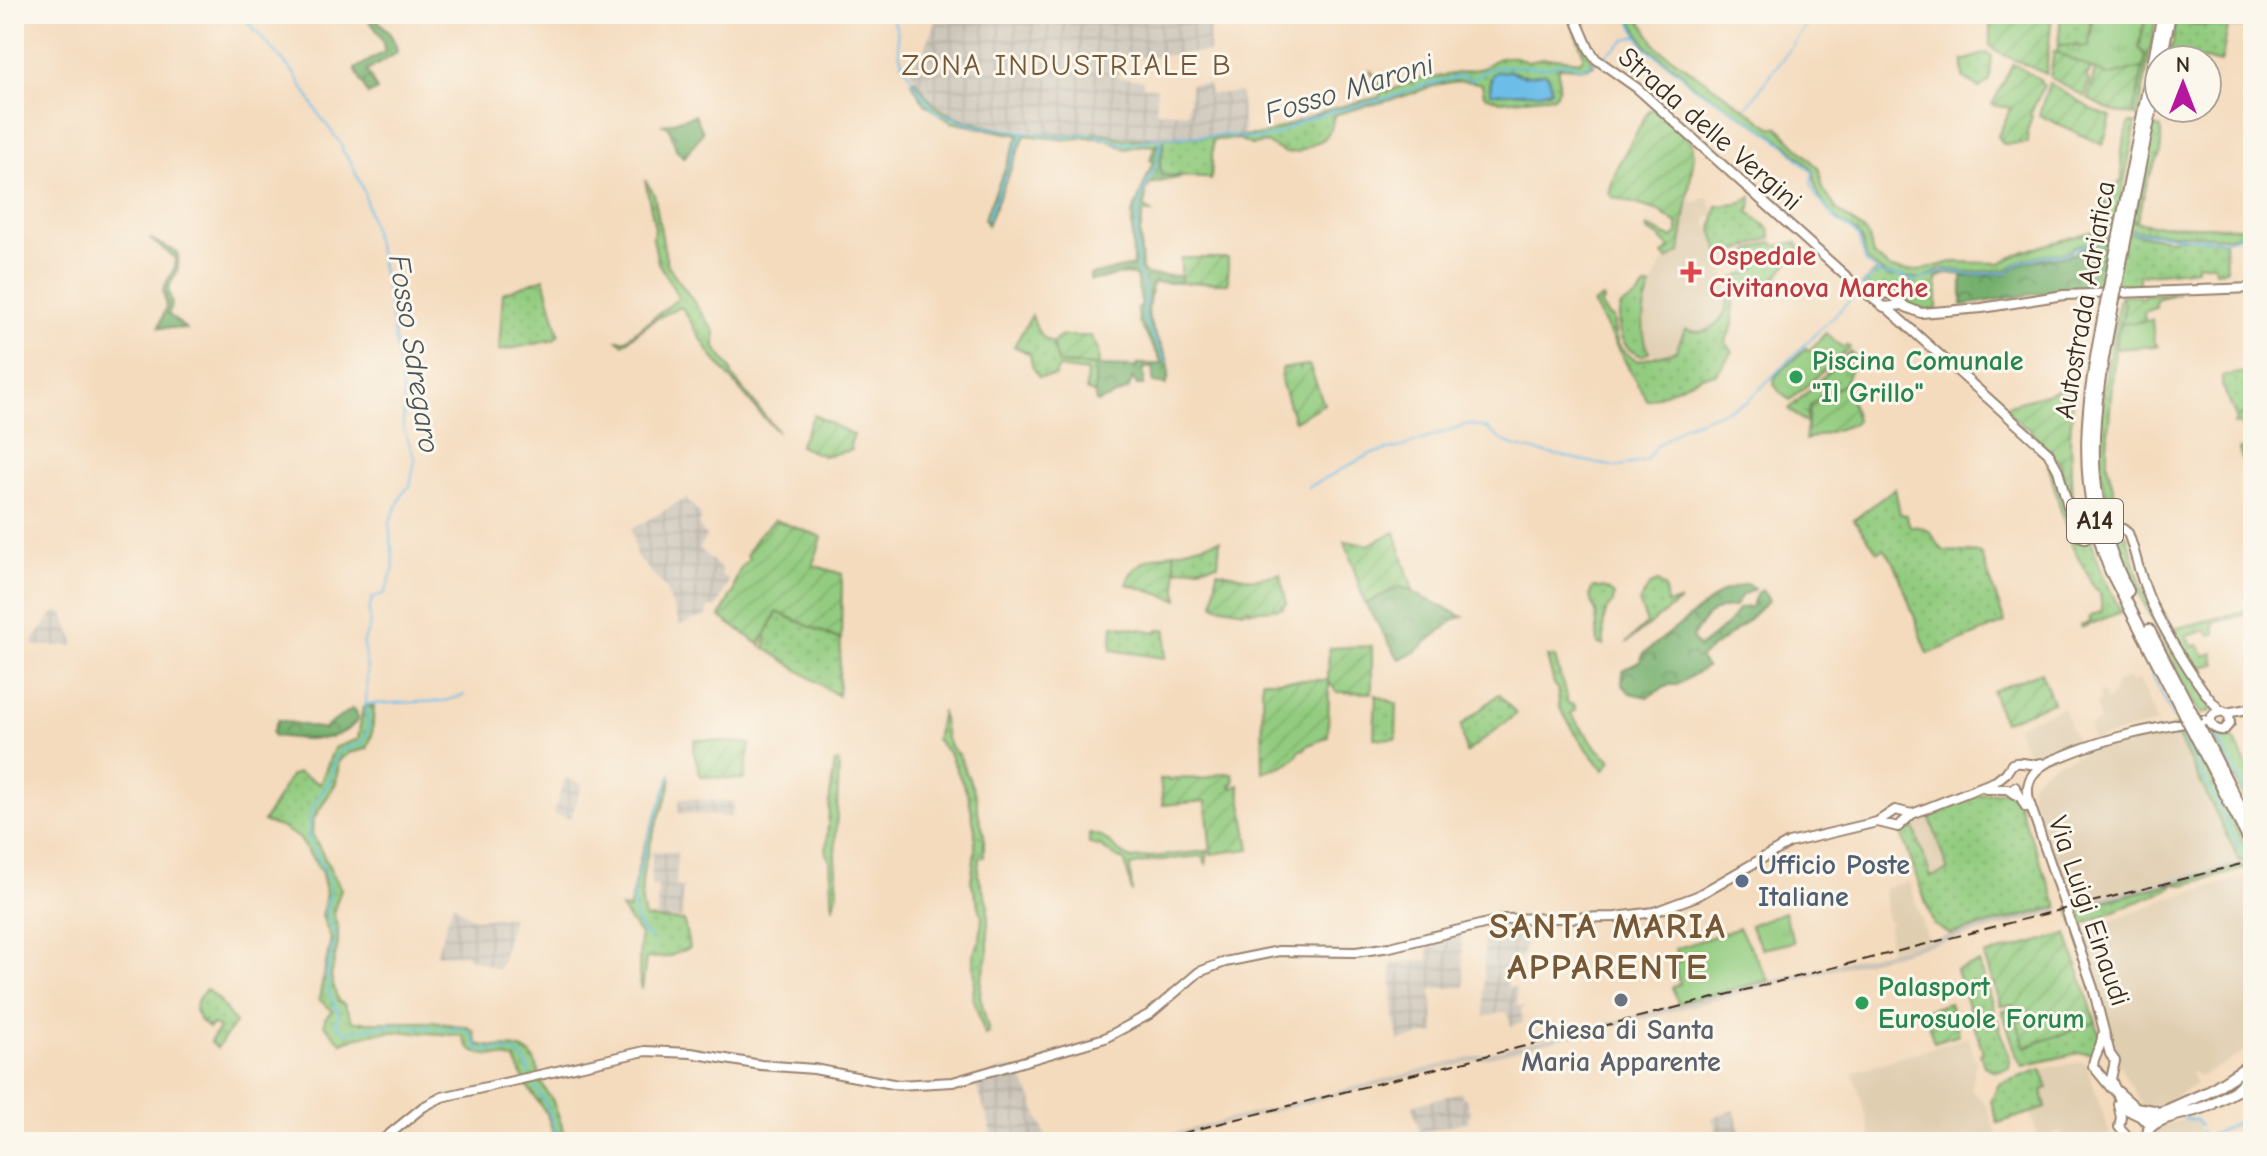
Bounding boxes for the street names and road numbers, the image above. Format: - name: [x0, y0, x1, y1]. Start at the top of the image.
- street label: Strada delle Vergini: [1612, 41, 1808, 217]
- street label: Autostrada Adriatica: [2048, 179, 2122, 421]
- road number: A14: [2067, 499, 2123, 543]
- street label: Via Luigi Einaudi: [2042, 812, 2136, 1010]

